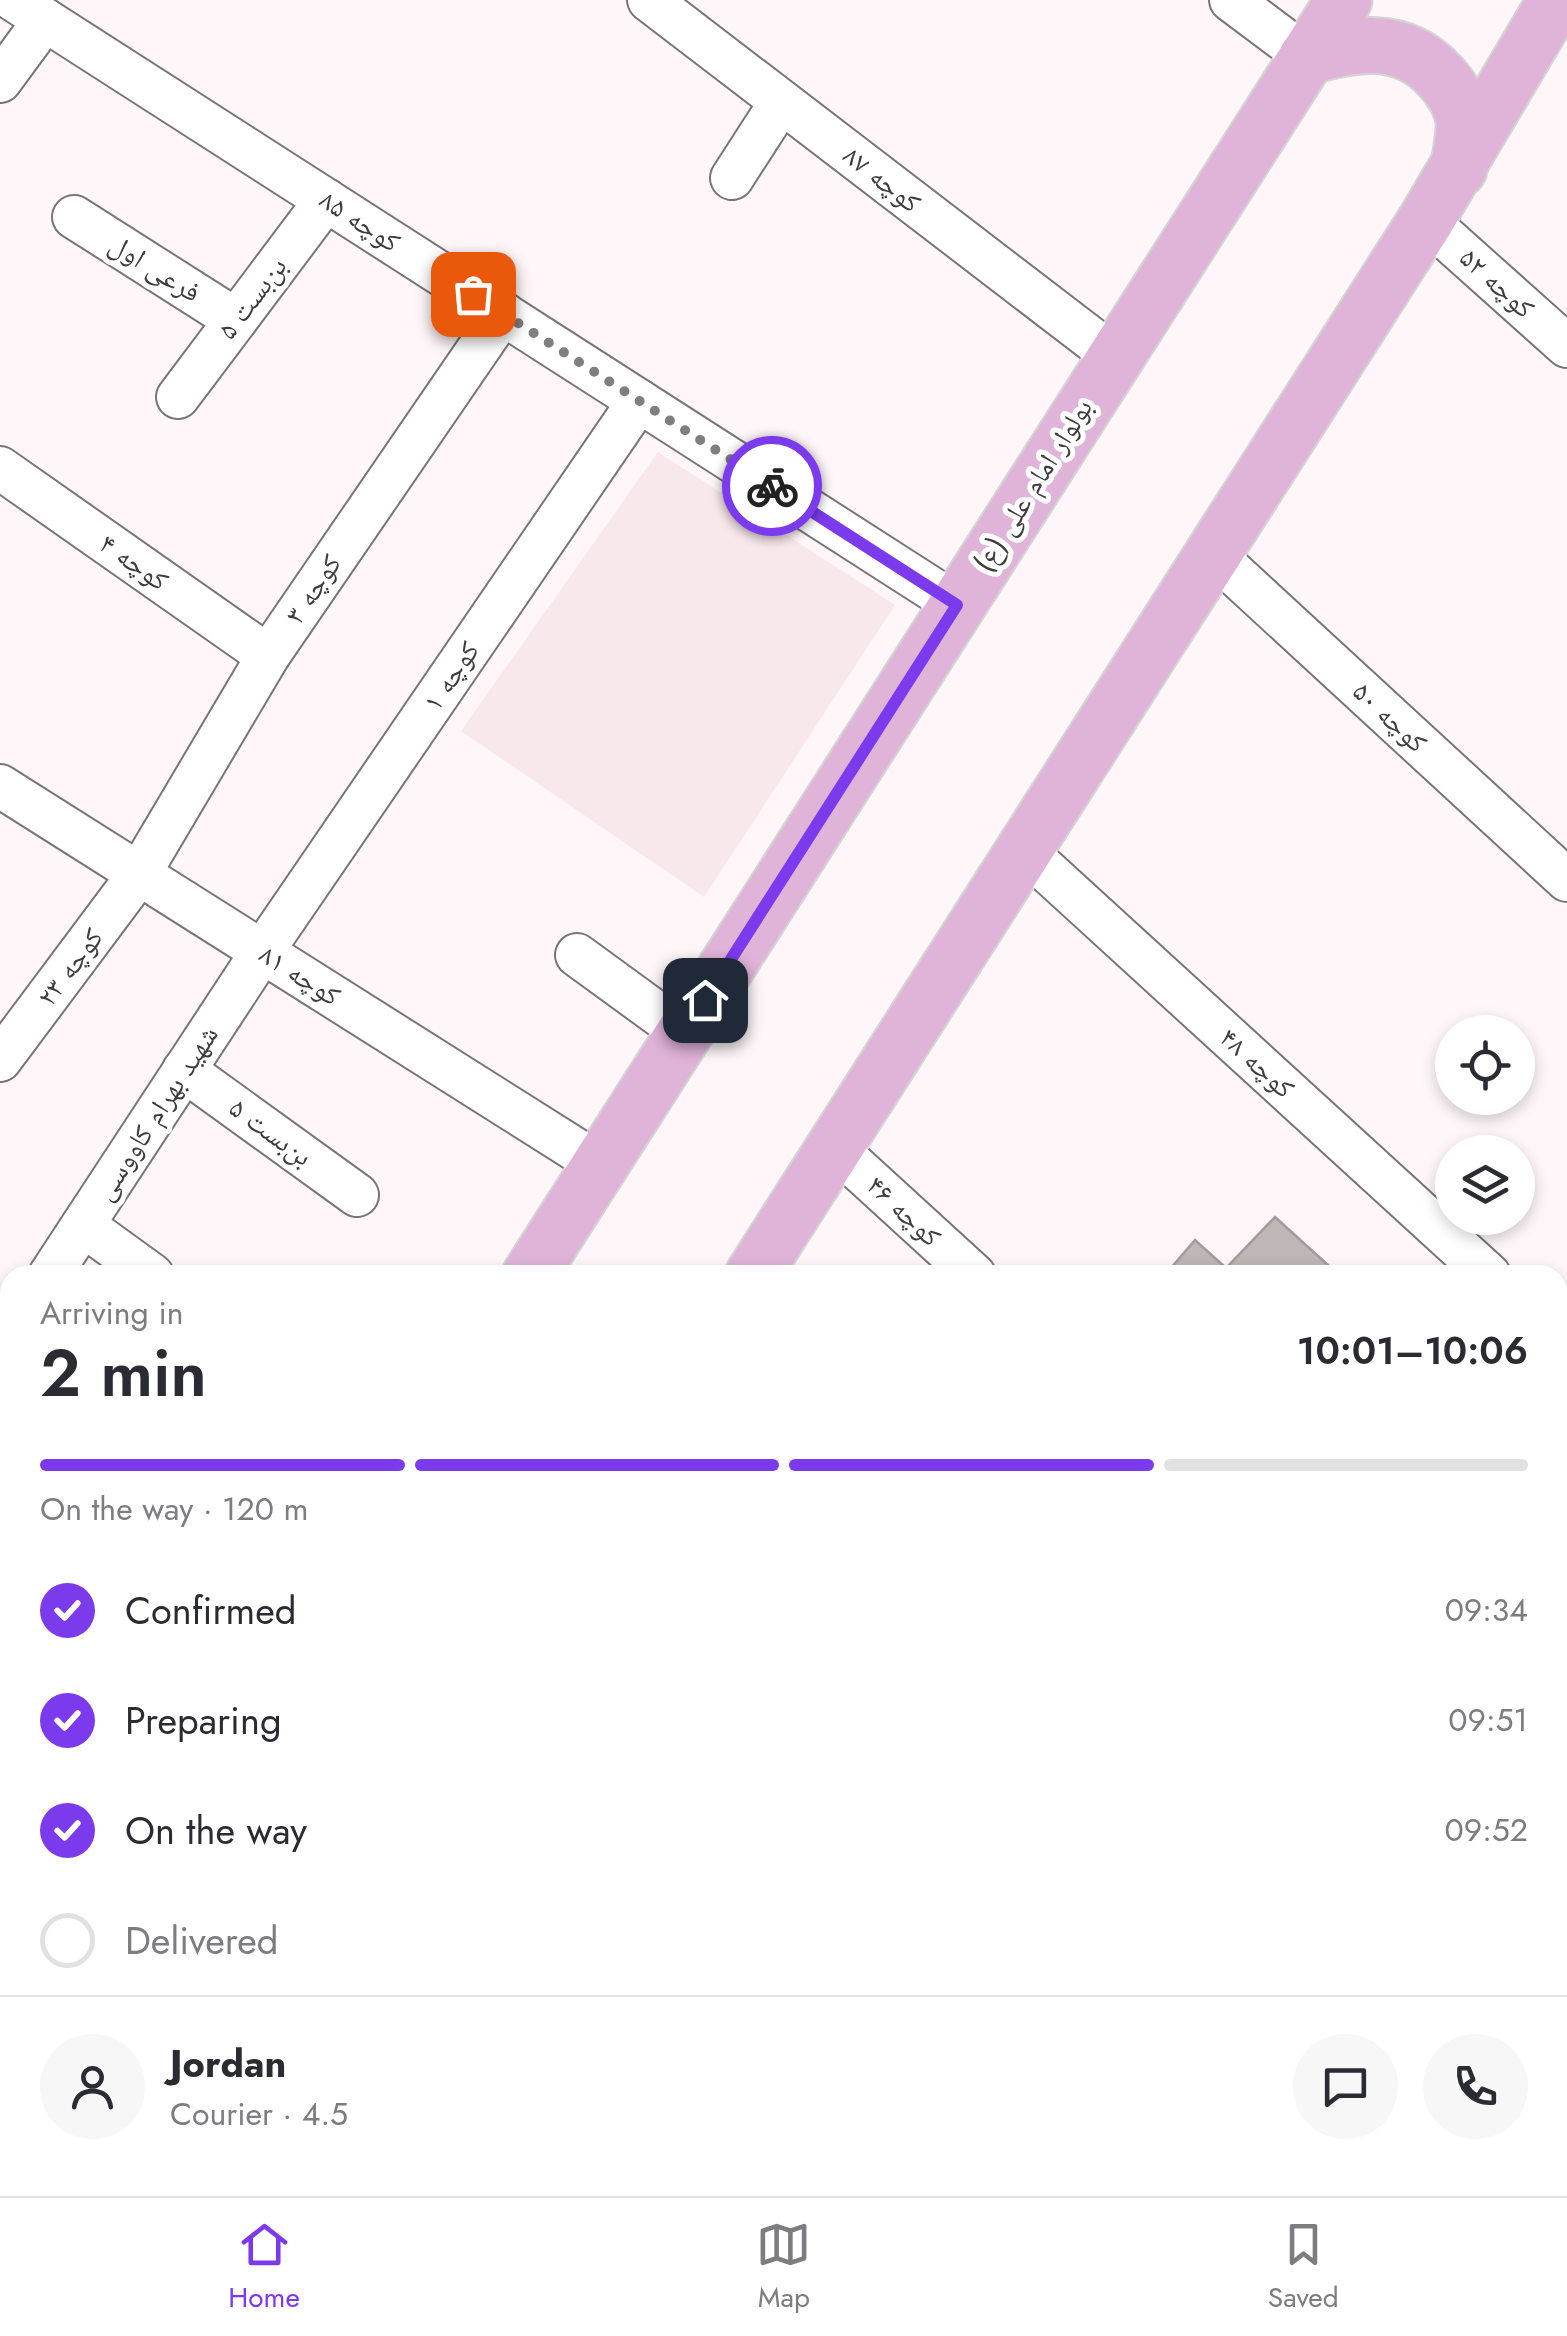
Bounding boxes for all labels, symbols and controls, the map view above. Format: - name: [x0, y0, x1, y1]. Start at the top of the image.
- street label: کوچه ۸۷: [834, 136, 930, 223]
- street label: کوچه ۸۵: [312, 180, 409, 263]
- street label: فرعی اول: [101, 224, 209, 312]
- street label: کوچه ۵۲: [1450, 238, 1544, 328]
- street label: بن‌بست ۵: [207, 248, 297, 348]
- pin: [431, 252, 516, 337]
- icon: bag: [446, 267, 501, 322]
- street label: بولوار امام علی (ع): [963, 391, 1103, 579]
- courier: [722, 436, 822, 536]
- icon: bike: [745, 459, 800, 514]
- street label: کوچه ۴: [91, 523, 177, 601]
- street label: کوچه ۳: [275, 546, 352, 632]
- street label: کوچه ۱: [413, 633, 490, 719]
- street label: کوچه ۵۰: [1344, 672, 1437, 763]
- street label: کوچه ۲۳: [27, 919, 113, 1015]
- street label: کوچه ۸۱: [252, 934, 349, 1016]
- pin: [663, 958, 748, 1043]
- icon: home: [678, 973, 733, 1028]
- map controls: [1435, 1015, 1535, 1235]
- button: locate: [1435, 1015, 1535, 1115]
- street label: شهید بهرام کاووسی: [84, 1017, 228, 1209]
- street label: کوچه ۴۸: [1210, 1018, 1304, 1108]
- street label: بن‌بست ۵: [221, 1088, 321, 1176]
- button: layers: [1435, 1135, 1535, 1235]
- street label: کوچه ۴۶: [858, 1166, 951, 1257]
- text: Arriving in: [40, 1290, 184, 1336]
- text: 10:01–10:06: [1297, 1323, 1528, 1378]
- text: 2 min: [40, 1326, 207, 1420]
- text: On the way · 120 m: [40, 1486, 308, 1532]
- icon: check: [40, 1583, 95, 1638]
- text: Confirmed: [125, 1583, 296, 1638]
- text: 09:34: [1445, 1587, 1528, 1633]
- icon: check: [40, 1693, 95, 1748]
- text: Preparing: [125, 1693, 282, 1748]
- text: 09:51: [1448, 1697, 1528, 1743]
- icon: check: [40, 1803, 95, 1858]
- text: On the way: [125, 1803, 307, 1858]
- text: 09:52: [1445, 1807, 1528, 1853]
- text: Delivered: [125, 1913, 278, 1968]
- button: person: [40, 2034, 145, 2139]
- button: chat: [1293, 2034, 1398, 2139]
- button: phone: [1423, 2034, 1528, 2139]
- text: Jordan: [170, 2036, 286, 2091]
- text: Courier · 4.5: [170, 2091, 348, 2137]
- tab: Home: [228, 2217, 300, 2318]
- tab: Map: [756, 2217, 811, 2318]
- tab: Saved: [1268, 2217, 1339, 2318]

